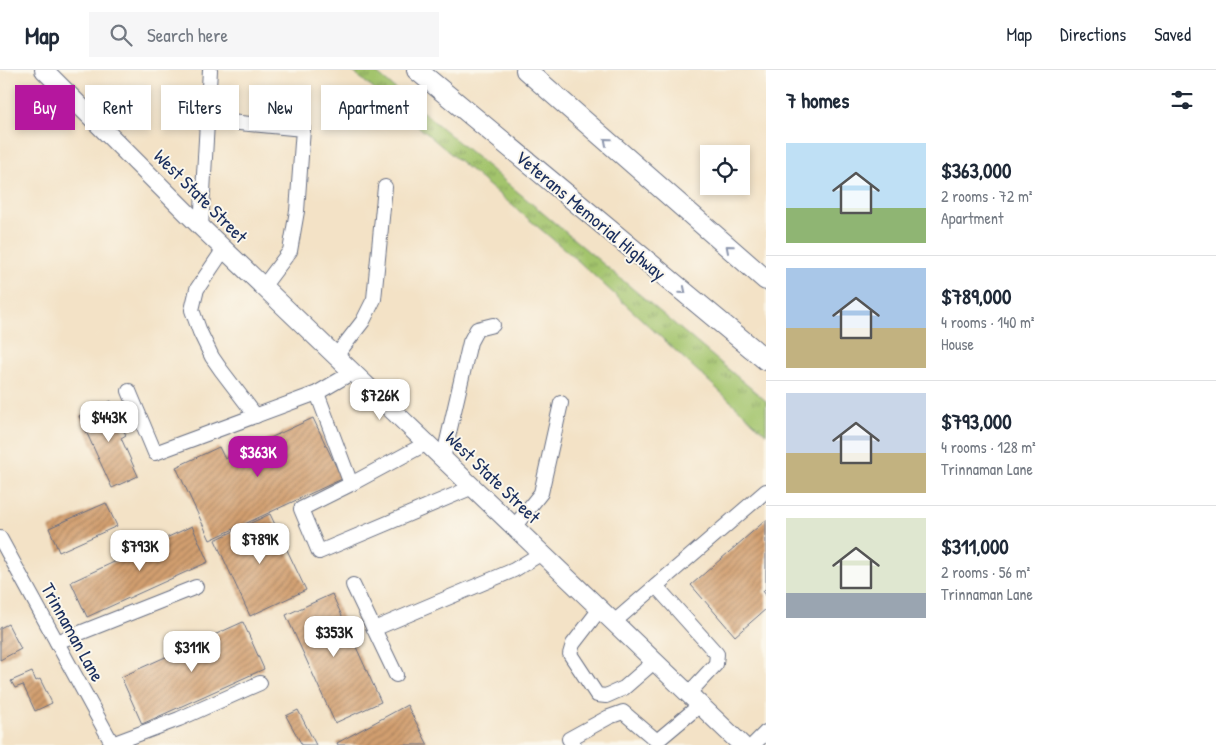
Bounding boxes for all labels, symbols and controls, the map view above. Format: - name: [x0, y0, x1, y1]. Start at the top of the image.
- search box: [89, 12, 439, 57]
- text: Map: [25, 19, 59, 51]
- icon: search: [107, 21, 135, 49]
- text: Search here: [147, 22, 228, 48]
- text: Map: [1007, 22, 1032, 47]
- text: Directions: [1060, 22, 1126, 47]
- text: Saved: [1154, 22, 1191, 47]
- chip: Buy: [15, 85, 75, 130]
- chip: Rent: [85, 85, 151, 130]
- chip: Filters: [161, 85, 239, 130]
- chip: New: [249, 85, 311, 130]
- chip: Apartment: [321, 85, 427, 130]
- text: 7 homes: [786, 86, 849, 115]
- icon: filters: [1168, 86, 1196, 114]
- one-way arrow: [604, 138, 613, 147]
- street label: West State Street: [148, 143, 254, 249]
- street label: Veterans Memorial Highway: [510, 144, 672, 286]
- map controls: [700, 145, 750, 195]
- button: locate: [700, 145, 750, 195]
- text: $363,000: [941, 156, 1011, 185]
- icon: home: [826, 163, 886, 223]
- text: 2 rooms · 72 m²: [941, 185, 1032, 207]
- text: Apartment: [941, 207, 1004, 229]
- one-way arrow: [726, 245, 735, 254]
- text: $789,000: [941, 282, 1011, 311]
- one-way arrow: [677, 286, 686, 294]
- icon: home: [826, 288, 886, 348]
- text: 4 rooms · 140 m²: [941, 311, 1035, 333]
- text: House: [941, 333, 974, 355]
- pin: $726K: [345, 378, 415, 421]
- text: $726K: [361, 384, 399, 406]
- pin: $443K: [74, 400, 144, 443]
- text: $443K: [91, 406, 127, 428]
- text: $793,000: [941, 407, 1012, 436]
- icon: home: [826, 413, 886, 473]
- street label: West State Street: [440, 425, 547, 529]
- pin: $363K: [223, 436, 293, 478]
- text: 4 rooms · 128 m²: [941, 436, 1036, 458]
- text: $363K: [239, 441, 277, 463]
- text: Trinnaman Lane: [941, 458, 1033, 480]
- pin: $789K: [225, 522, 295, 565]
- text: $789K: [241, 528, 279, 550]
- pin: $793K: [105, 530, 175, 572]
- text: $311,000: [941, 532, 1009, 561]
- text: $793K: [121, 535, 159, 557]
- icon: home: [826, 538, 886, 598]
- text: 2 rooms · 56 m²: [941, 561, 1030, 583]
- street label: Trinnaman Lane: [35, 578, 111, 686]
- text: Trinnaman Lane: [941, 583, 1033, 605]
- pin: $353K: [299, 616, 369, 658]
- text: $353K: [315, 621, 353, 643]
- pin: $311K: [157, 630, 227, 673]
- text: $311K: [174, 636, 210, 658]

